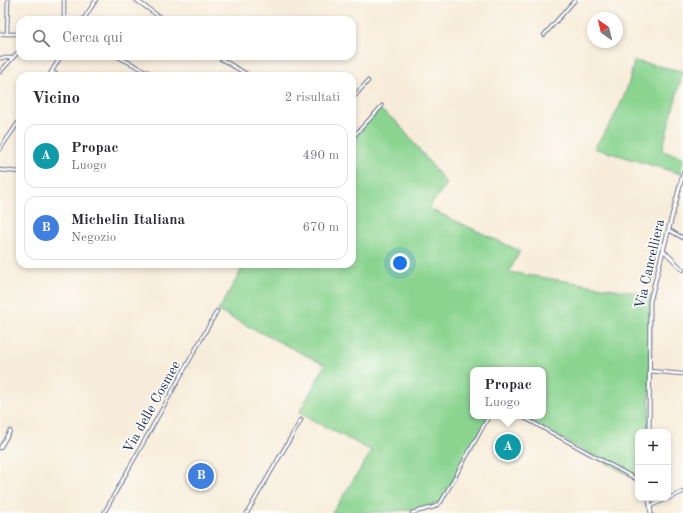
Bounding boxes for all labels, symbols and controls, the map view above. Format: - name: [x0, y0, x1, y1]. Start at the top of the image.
- north arrow: [587, 12, 623, 48]
- search box: [16, 16, 356, 60]
- icon: search: [30, 27, 52, 49]
- text: Cerca qui: [62, 31, 123, 46]
- text: Vicino: [32, 90, 80, 107]
- text: 2 risultati: [285, 91, 340, 104]
- text: Propac: [71, 141, 118, 156]
- text: A: [41, 149, 51, 162]
- text: 490 m: [302, 149, 339, 162]
- text: Luogo: [71, 159, 107, 172]
- text: Michelin Italiana: [71, 213, 185, 228]
- street label: Via Cancelliera: [633, 218, 667, 310]
- text: B: [41, 221, 51, 234]
- text: 670 m: [302, 221, 339, 234]
- text: Negozio: [71, 231, 116, 244]
- your location: [390, 253, 410, 273]
- street label: Via delle Cosmee: [121, 359, 183, 455]
- popup: [470, 367, 546, 419]
- text: Propac: [484, 378, 532, 393]
- text: Luogo: [484, 396, 520, 409]
- map controls: [635, 429, 671, 501]
- button: +: [635, 429, 671, 465]
- pin: A: [495, 432, 521, 462]
- pin: B: [188, 461, 214, 491]
- button: −: [635, 465, 671, 501]

